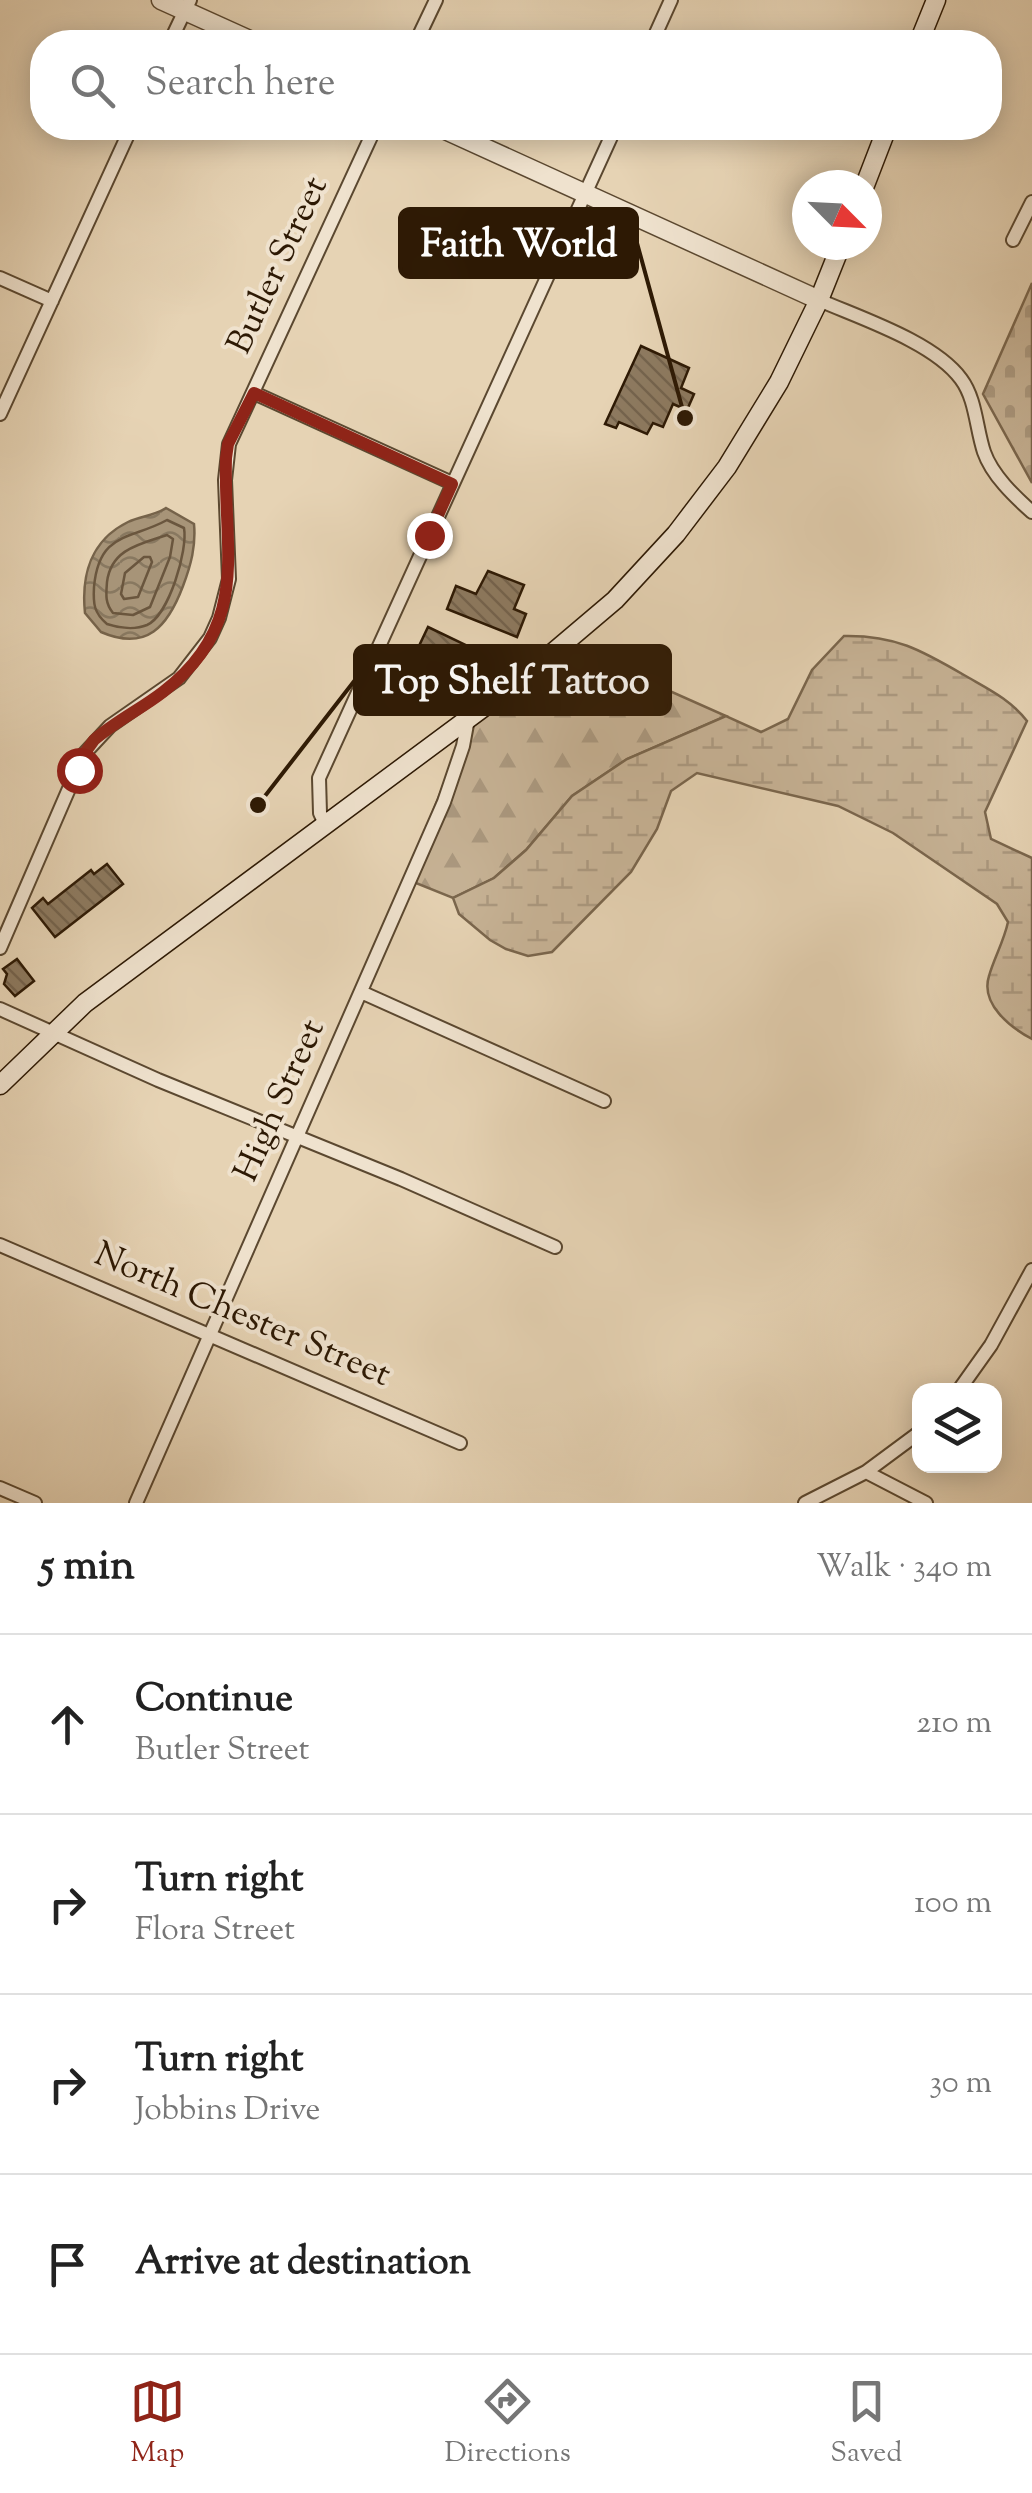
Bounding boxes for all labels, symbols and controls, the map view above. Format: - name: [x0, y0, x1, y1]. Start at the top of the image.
- search box: [30, 30, 1002, 140]
- icon: search: [65, 58, 120, 113]
- text: Search here: [145, 58, 336, 112]
- street label: Butler Street: [216, 169, 342, 363]
- north arrow: [792, 170, 882, 260]
- callout: Faith World: [400, 209, 637, 277]
- text: Faith World: [420, 220, 618, 274]
- route end: [407, 513, 453, 559]
- callout: Top Shelf Tattoo: [355, 646, 670, 714]
- text: Top Shelf Tattoo: [375, 657, 649, 711]
- route start: [57, 748, 103, 794]
- street label: High Street: [223, 1012, 339, 1190]
- street label: North Chester Street: [86, 1231, 398, 1401]
- map controls: [912, 1383, 1002, 1473]
- button: layers: [912, 1383, 1002, 1473]
- text: 5 min: [40, 1538, 135, 1598]
- text: Walk · 340 m: [816, 1545, 992, 1591]
- text: Continue: [135, 1674, 293, 1728]
- icon: ahead: [40, 1697, 95, 1752]
- text: 210 m: [916, 1701, 992, 1747]
- text: Butler Street: [135, 1728, 310, 1774]
- text: Turn right: [135, 1854, 303, 1908]
- icon: right: [40, 1877, 95, 1932]
- text: 100 m: [914, 1881, 992, 1927]
- text: Flora Street: [135, 1908, 295, 1954]
- text: Turn right: [135, 2034, 303, 2088]
- icon: right: [40, 2057, 95, 2112]
- text: 30 m: [929, 2061, 992, 2107]
- text: Jobbins Drive: [135, 2088, 321, 2134]
- icon: arrive: [40, 2237, 95, 2292]
- text: Arrive at destination: [135, 2237, 471, 2291]
- tab: Map: [130, 2374, 185, 2474]
- tab: Directions: [444, 2374, 571, 2474]
- tab: Saved: [830, 2374, 902, 2474]

